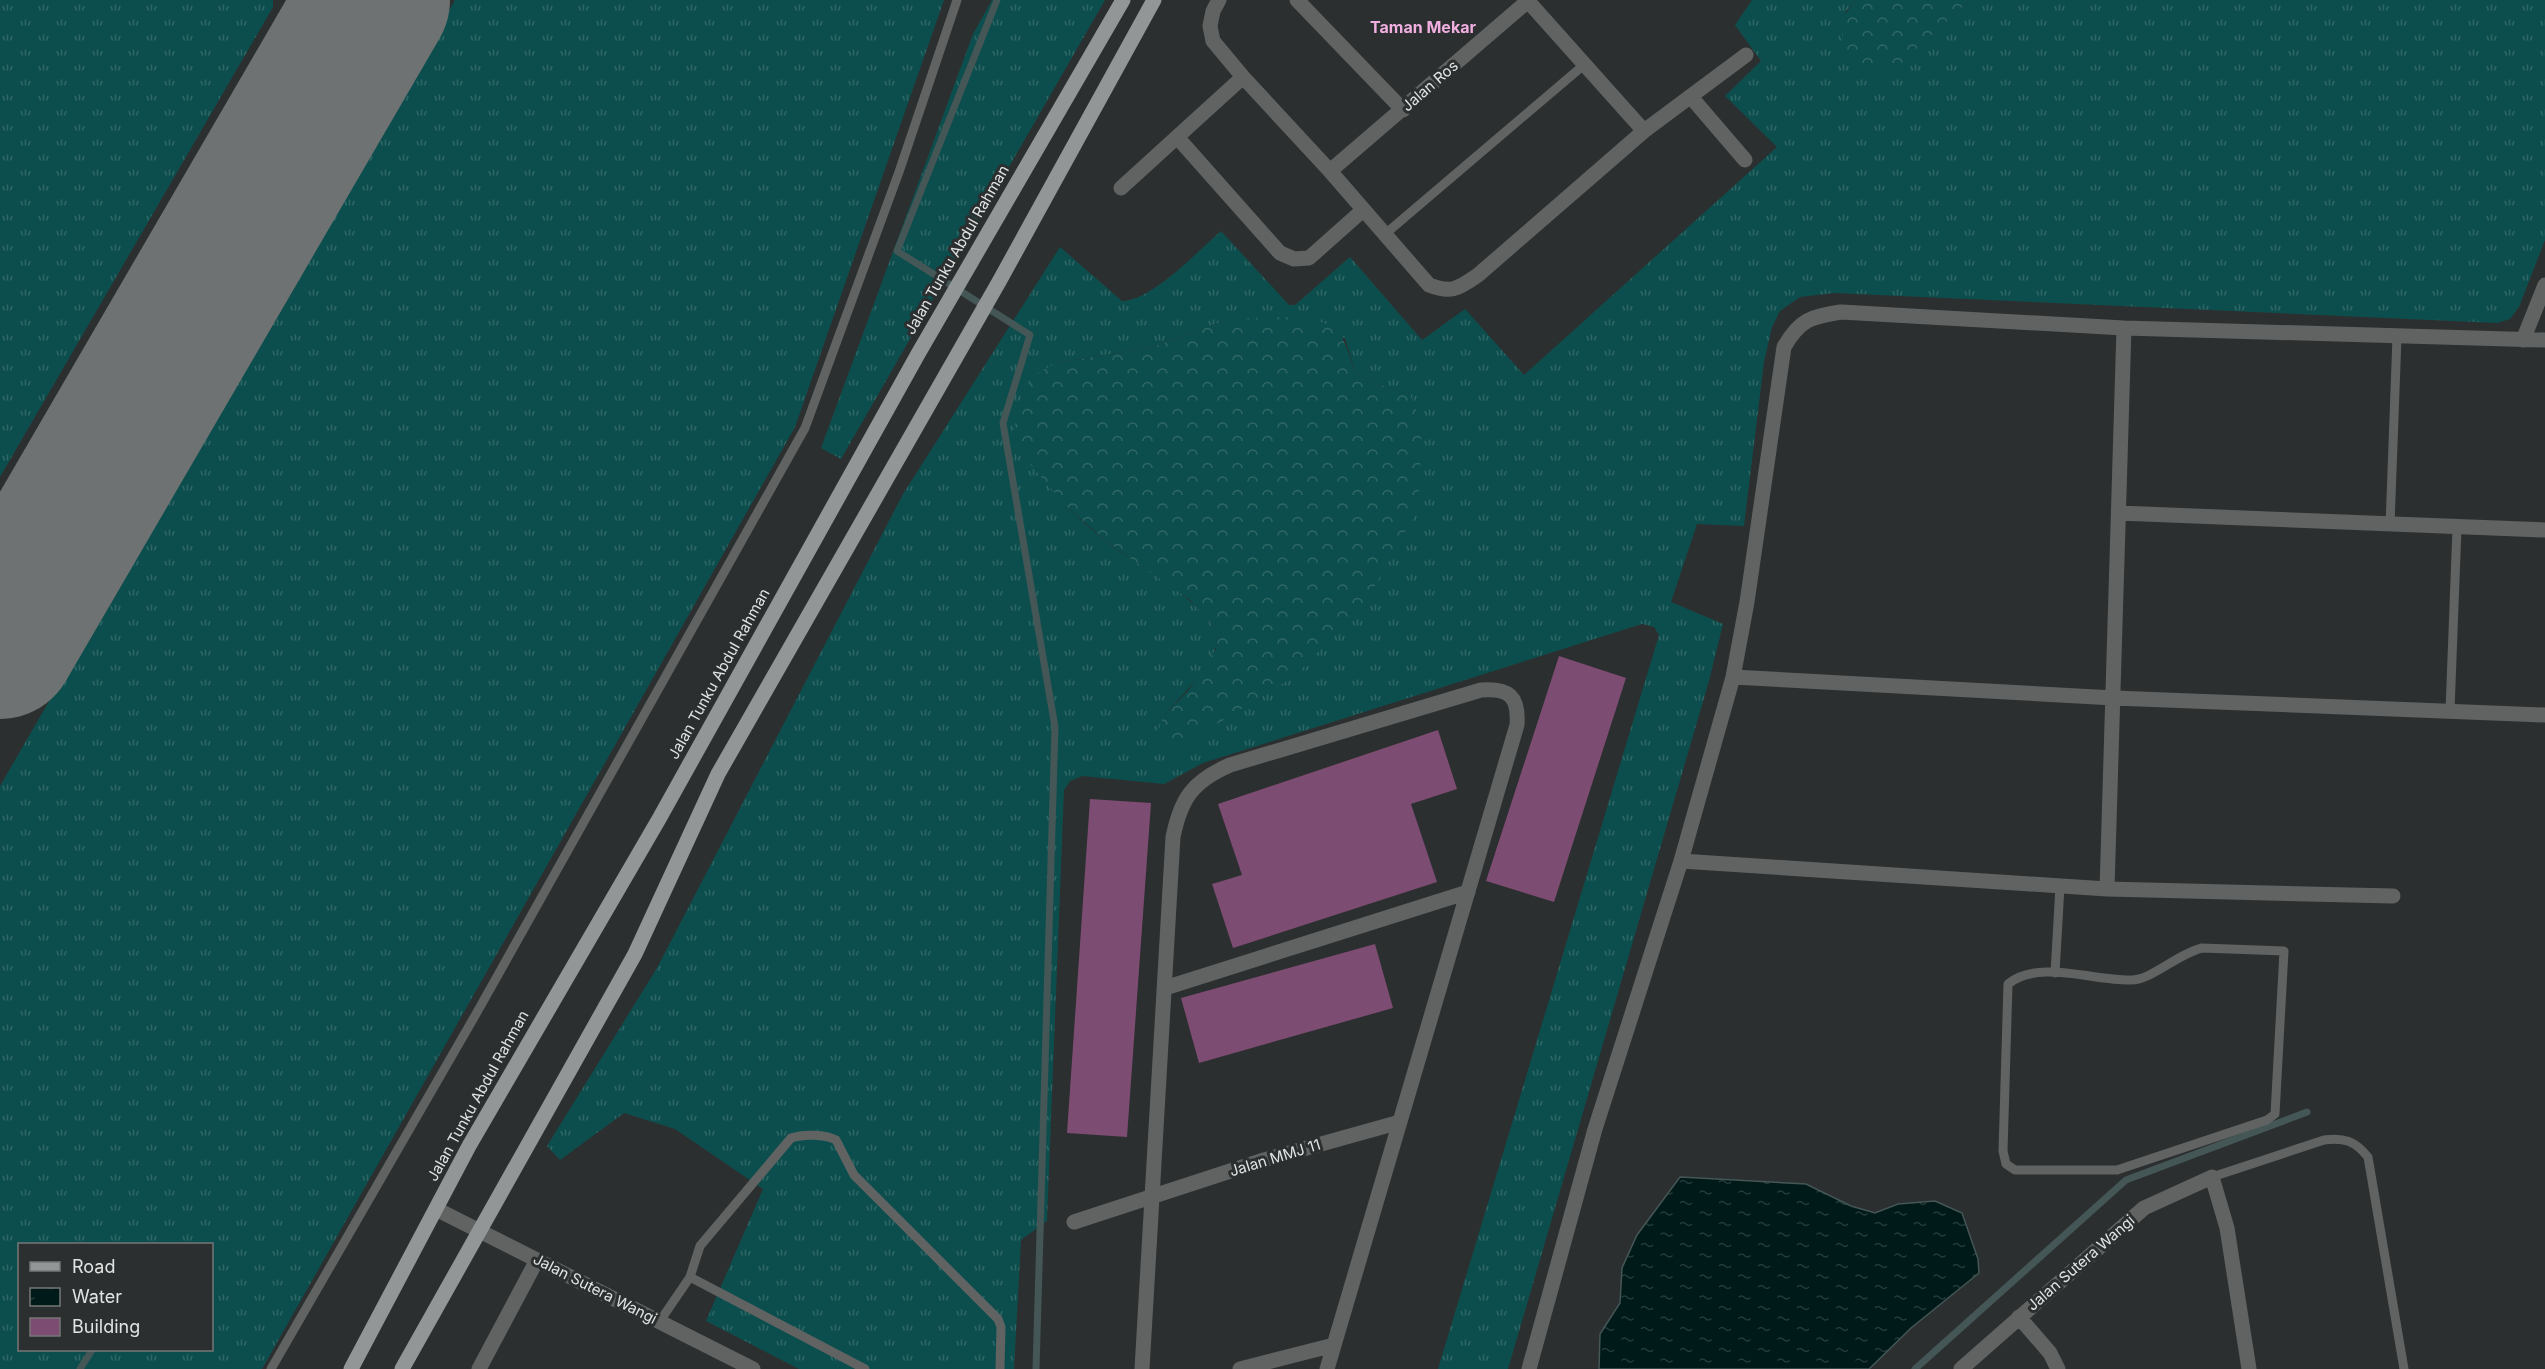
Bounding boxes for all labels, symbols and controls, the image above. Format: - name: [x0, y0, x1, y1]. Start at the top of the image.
- district label: Taman Mekar: [1370, 17, 1476, 37]
- street label: Jalan Ros: [1398, 56, 1462, 115]
- street label: Jalan Tunku Abdul Rahman: [900, 162, 1013, 338]
- street label: Jalan Tunku Abdul Rahman: [664, 585, 774, 763]
- street label: Jalan Tunku Abdul Rahman: [423, 1007, 533, 1185]
- street label: Jalan MMJ 11: [1227, 1135, 1323, 1180]
- street label: Jalan Sutera Wangi: [2023, 1211, 2138, 1315]
- legend: [18, 1243, 213, 1351]
- street label: Jalan Sutera Wangi: [530, 1249, 660, 1328]
- text: Road: [72, 1256, 115, 1277]
- text: Water: [72, 1286, 122, 1307]
- text: Building: [72, 1316, 140, 1337]

